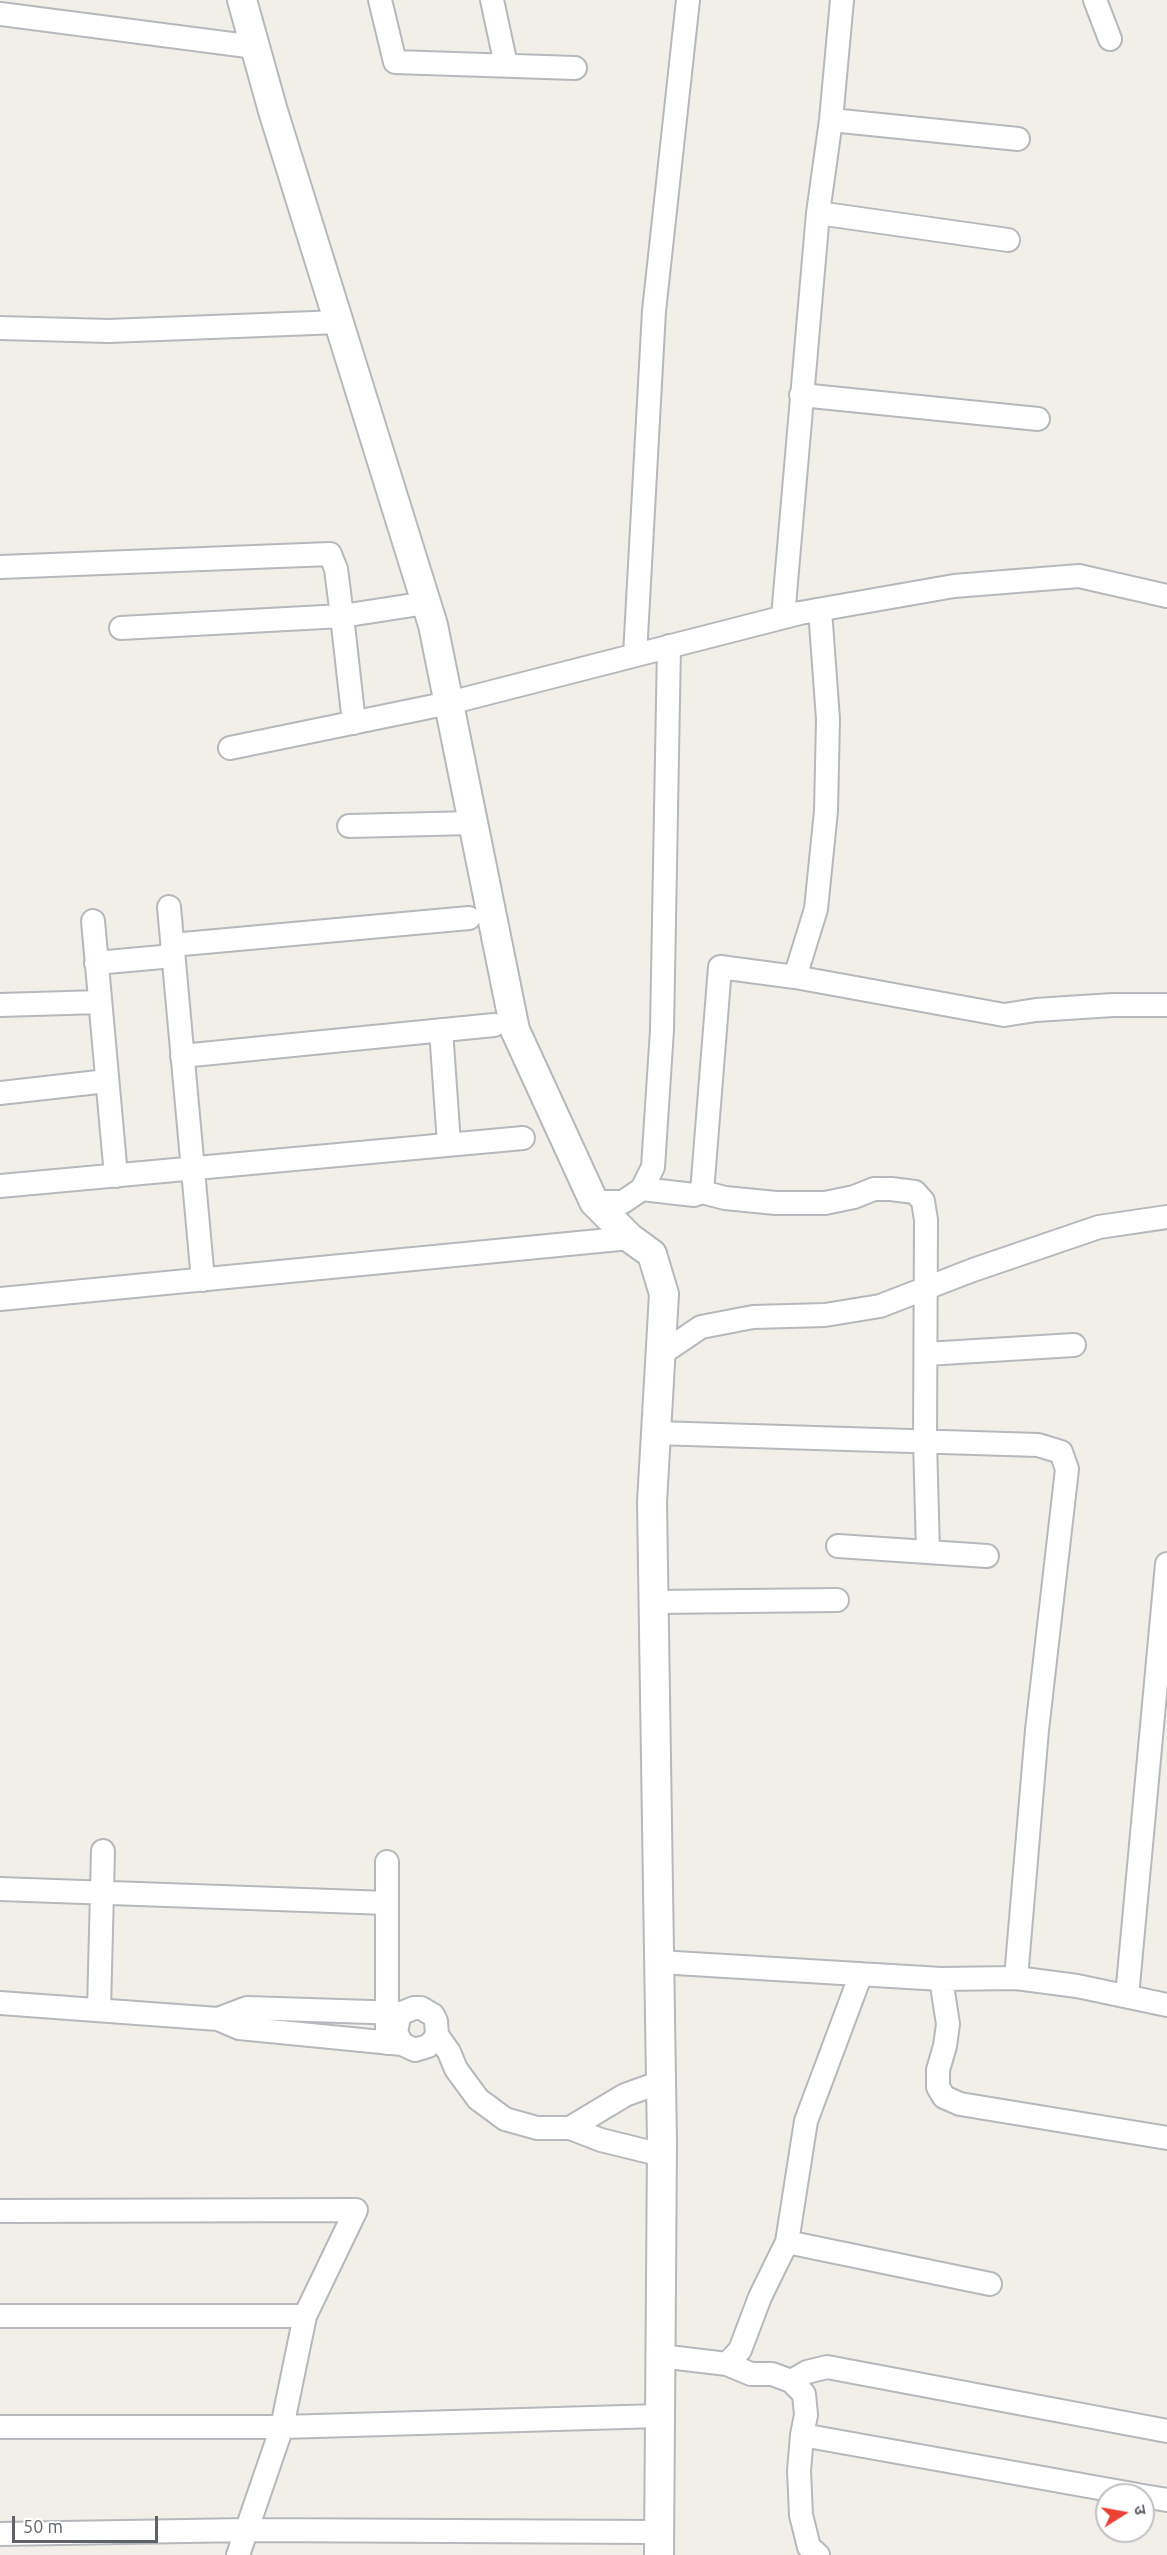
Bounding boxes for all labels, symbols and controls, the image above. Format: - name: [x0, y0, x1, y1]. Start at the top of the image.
- north arrow: [1095, 2483, 1155, 2543]
- scale bar: [15, 2504, 160, 2542]
- text: उ: [1131, 2504, 1150, 2516]
- text: 50 m: [23, 2516, 63, 2536]

